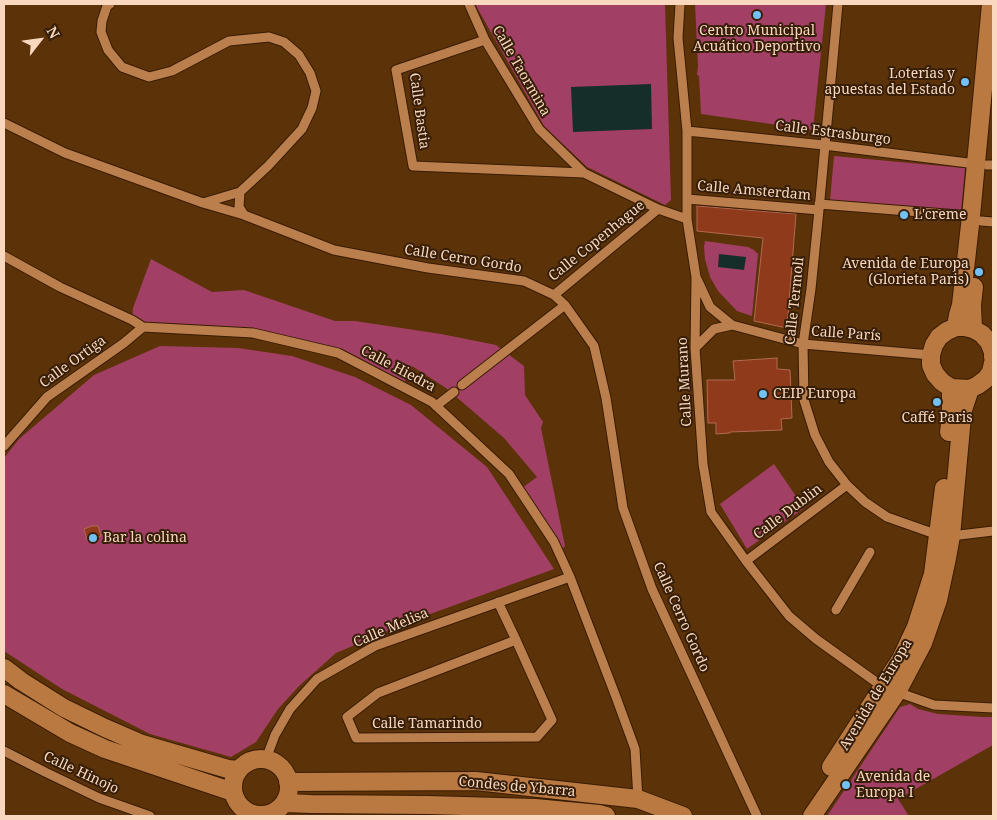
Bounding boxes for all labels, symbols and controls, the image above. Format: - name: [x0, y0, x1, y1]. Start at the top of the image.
- marker: Centro Municipal Acuático Deportivo: [751, 9, 763, 21]
- north arrow: [15, 15, 65, 65]
- text: N: [42, 23, 64, 42]
- street label: Calle Taormina: [488, 23, 554, 119]
- place label: Centro Municipal Acuático Deportivo: [693, 23, 821, 56]
- place label: Loterías y apuestas del Estado: [824, 66, 955, 98]
- street label: Calle Bastia: [405, 72, 433, 150]
- marker: Loterías y apuestas del Estado: [959, 76, 971, 88]
- street label: Calle Estrasburgo: [774, 118, 892, 148]
- street label: Calle Amsterdam: [696, 178, 812, 204]
- street label: Calle Copenhague: [546, 197, 648, 285]
- place label: L'creme: [914, 207, 966, 223]
- marker: L'creme: [898, 209, 910, 221]
- street label: Calle Cerro Gordo: [403, 241, 523, 277]
- street label: Calle Termoli: [782, 256, 808, 346]
- place label: Avenida de Europa (Glorieta Paris): [842, 256, 969, 288]
- marker: Avenida de Europa (Glorieta Paris): [973, 266, 985, 278]
- street label: Calle París: [810, 323, 882, 345]
- street label: Calle Ortiga: [36, 332, 110, 392]
- street label: Calle Murano: [674, 337, 696, 427]
- street label: Calle Hiedra: [358, 342, 438, 396]
- place label: CEIP Europa: [773, 386, 856, 402]
- marker: CEIP Europa: [757, 388, 769, 400]
- marker: Caffé Paris: [931, 396, 943, 408]
- place label: Caffé Paris: [901, 410, 973, 426]
- street label: Calle Dublin: [750, 481, 826, 543]
- place label: Bar la colina: [103, 530, 187, 546]
- marker: Bar la colina: [87, 532, 99, 544]
- street label: Calle Cerro Gordo: [649, 559, 713, 675]
- street label: Calle Melisa: [351, 605, 431, 651]
- street label: Avenida de Europa: [836, 636, 916, 754]
- street label: Calle Tamarindo: [372, 716, 482, 732]
- street label: Calle Hinojo: [41, 748, 121, 798]
- place label: Avenida de Europa I: [856, 769, 930, 802]
- street label: Condes de Ybarra: [458, 774, 576, 800]
- marker: Avenida de Europa I: [840, 779, 852, 791]

